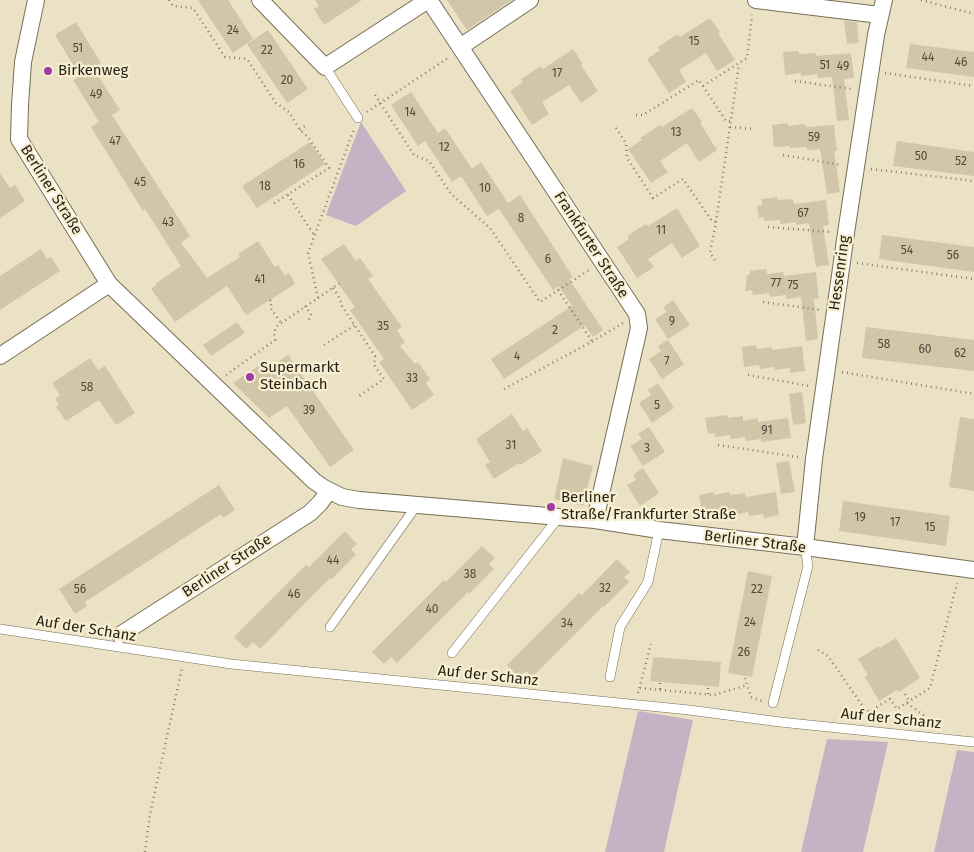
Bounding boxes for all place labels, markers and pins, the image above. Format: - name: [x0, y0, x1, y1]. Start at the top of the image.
- place label: Birkenweg: [58, 62, 128, 80]
- marker: Birkenweg: [42, 65, 54, 77]
- place label: Supermarkt Steinbach: [260, 359, 340, 394]
- marker: Supermarkt Steinbach: [244, 371, 256, 383]
- place label: Berliner Straße/Frankfurter Straße: [561, 489, 736, 524]
- marker: Berliner Straße/Frankfurter Straße: [545, 501, 557, 513]

